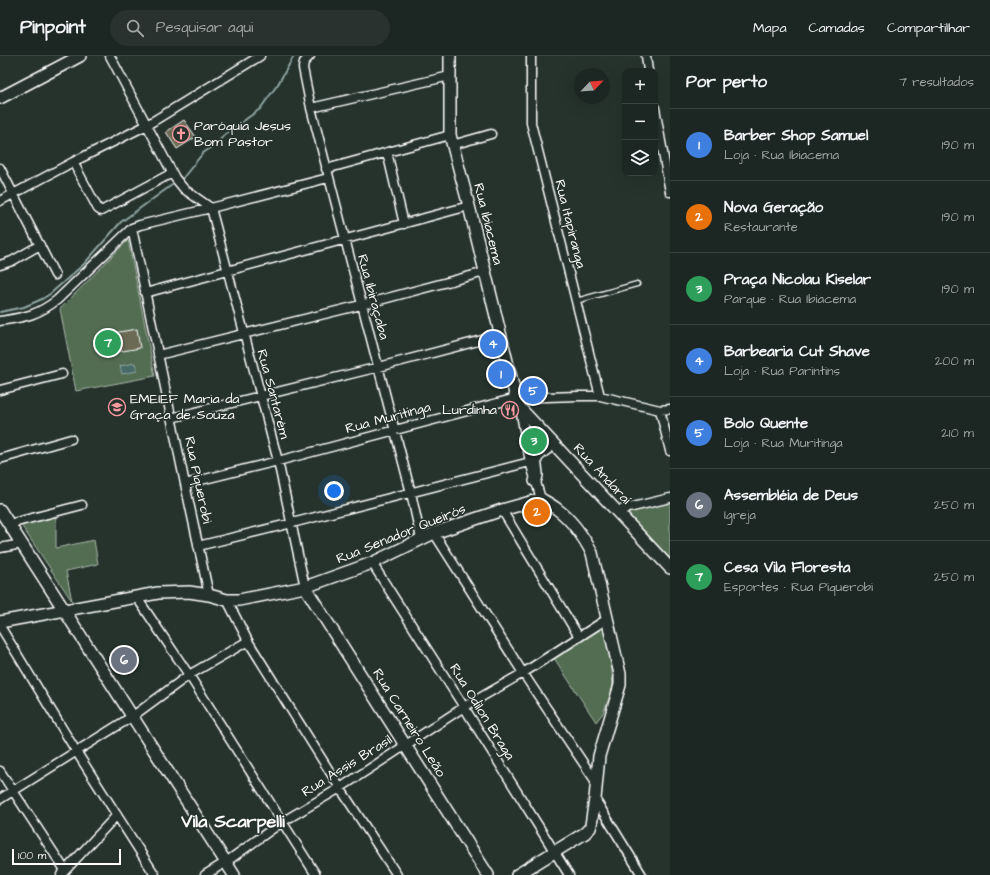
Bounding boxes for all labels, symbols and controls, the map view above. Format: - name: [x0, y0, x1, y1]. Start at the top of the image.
- search box: [110, 10, 390, 46]
- text: Pinpoint: [20, 14, 86, 41]
- icon: search: [124, 17, 146, 39]
- text: Pesquisar aqui: [156, 17, 253, 38]
- text: Mapa: [753, 18, 787, 38]
- text: Camadas: [809, 18, 865, 38]
- text: Compartilhar: [887, 18, 970, 38]
- north arrow: [574, 68, 610, 104]
- map controls: [622, 68, 658, 176]
- button: +: [622, 68, 658, 104]
- text: Por perto: [686, 70, 767, 94]
- text: 7 resultados: [899, 73, 974, 91]
- button: −: [622, 104, 658, 140]
- place label: Paróquia Jesus Bom Pastor: [194, 116, 291, 152]
- church icon: Paróquia Jesus Bom Pastor: [171, 124, 191, 144]
- text: Barber Shop Samuel: [724, 125, 868, 146]
- text: 1: [698, 136, 700, 154]
- text: 190 m: [941, 136, 974, 154]
- button: layers: [622, 140, 658, 176]
- text: Loja · Rua Ibiacema: [724, 146, 839, 164]
- street label: Rua Itapiranga: [549, 178, 591, 270]
- street label: Rua Ibiacema: [468, 181, 508, 267]
- text: Nova Geração: [724, 197, 823, 218]
- text: 2: [695, 208, 703, 226]
- text: 190 m: [941, 208, 974, 226]
- text: Restaurante: [724, 218, 798, 236]
- street label: Rua Ibiraçaba: [352, 252, 394, 342]
- text: Praça Nicolau Kiselar: [724, 269, 871, 290]
- text: 3: [696, 280, 702, 298]
- text: 190 m: [941, 280, 974, 298]
- text: Parque · Rua Ibiacema: [724, 290, 856, 308]
- pin: 7: [95, 328, 121, 358]
- pin: 4: [480, 329, 506, 359]
- text: Barbearia Cut Shave: [724, 341, 870, 362]
- street label: Rua Santarém: [251, 347, 295, 441]
- text: 4: [695, 352, 703, 370]
- text: 200 m: [935, 352, 974, 370]
- pin: 1: [488, 359, 514, 389]
- text: Loja · Rua Parintins: [724, 362, 840, 380]
- pin: 5: [520, 376, 546, 406]
- place label: EMEIEF Maria da Graça de Souza: [130, 389, 239, 425]
- school or university icon: EMEIEF Maria da Graça de Souza: [107, 397, 127, 417]
- street label: Rua Muritinga: [343, 397, 433, 439]
- place label: Lurdinha: [442, 400, 497, 420]
- restaurant icon: Lurdinha: [500, 400, 520, 420]
- text: Bolo Quente: [724, 413, 808, 434]
- text: 5: [694, 424, 704, 442]
- text: 210 m: [941, 424, 974, 442]
- pin: 3: [521, 426, 547, 456]
- text: Loja · Rua Muritinga: [724, 434, 843, 452]
- street label: Rua Piquerobi: [179, 435, 217, 525]
- street label: Rua Andaraí: [568, 439, 636, 510]
- your location: [324, 481, 344, 501]
- text: Assembléia de Deus: [724, 485, 858, 506]
- text: 6: [695, 496, 703, 514]
- text: 250 m: [934, 496, 974, 514]
- pin: 2: [524, 497, 550, 527]
- street label: Rua Senador Queirós: [333, 499, 469, 569]
- text: Igreja: [724, 506, 756, 524]
- text: Cesa Vila Floresta: [724, 557, 850, 578]
- text: 7: [695, 568, 703, 586]
- text: 250 m: [934, 568, 974, 586]
- text: Esportes · Rua Piquerobi: [724, 578, 873, 596]
- pin: 6: [111, 645, 137, 675]
- street label: Rua Odilon Braga: [444, 660, 520, 764]
- street label: Rua Carneiro Leão: [367, 665, 451, 781]
- street label: Rua Assis Brasil: [298, 730, 396, 802]
- district label: Vila Scarpelli: [180, 809, 285, 834]
- scale bar: [12, 847, 121, 866]
- text: 100 m: [18, 848, 46, 863]

